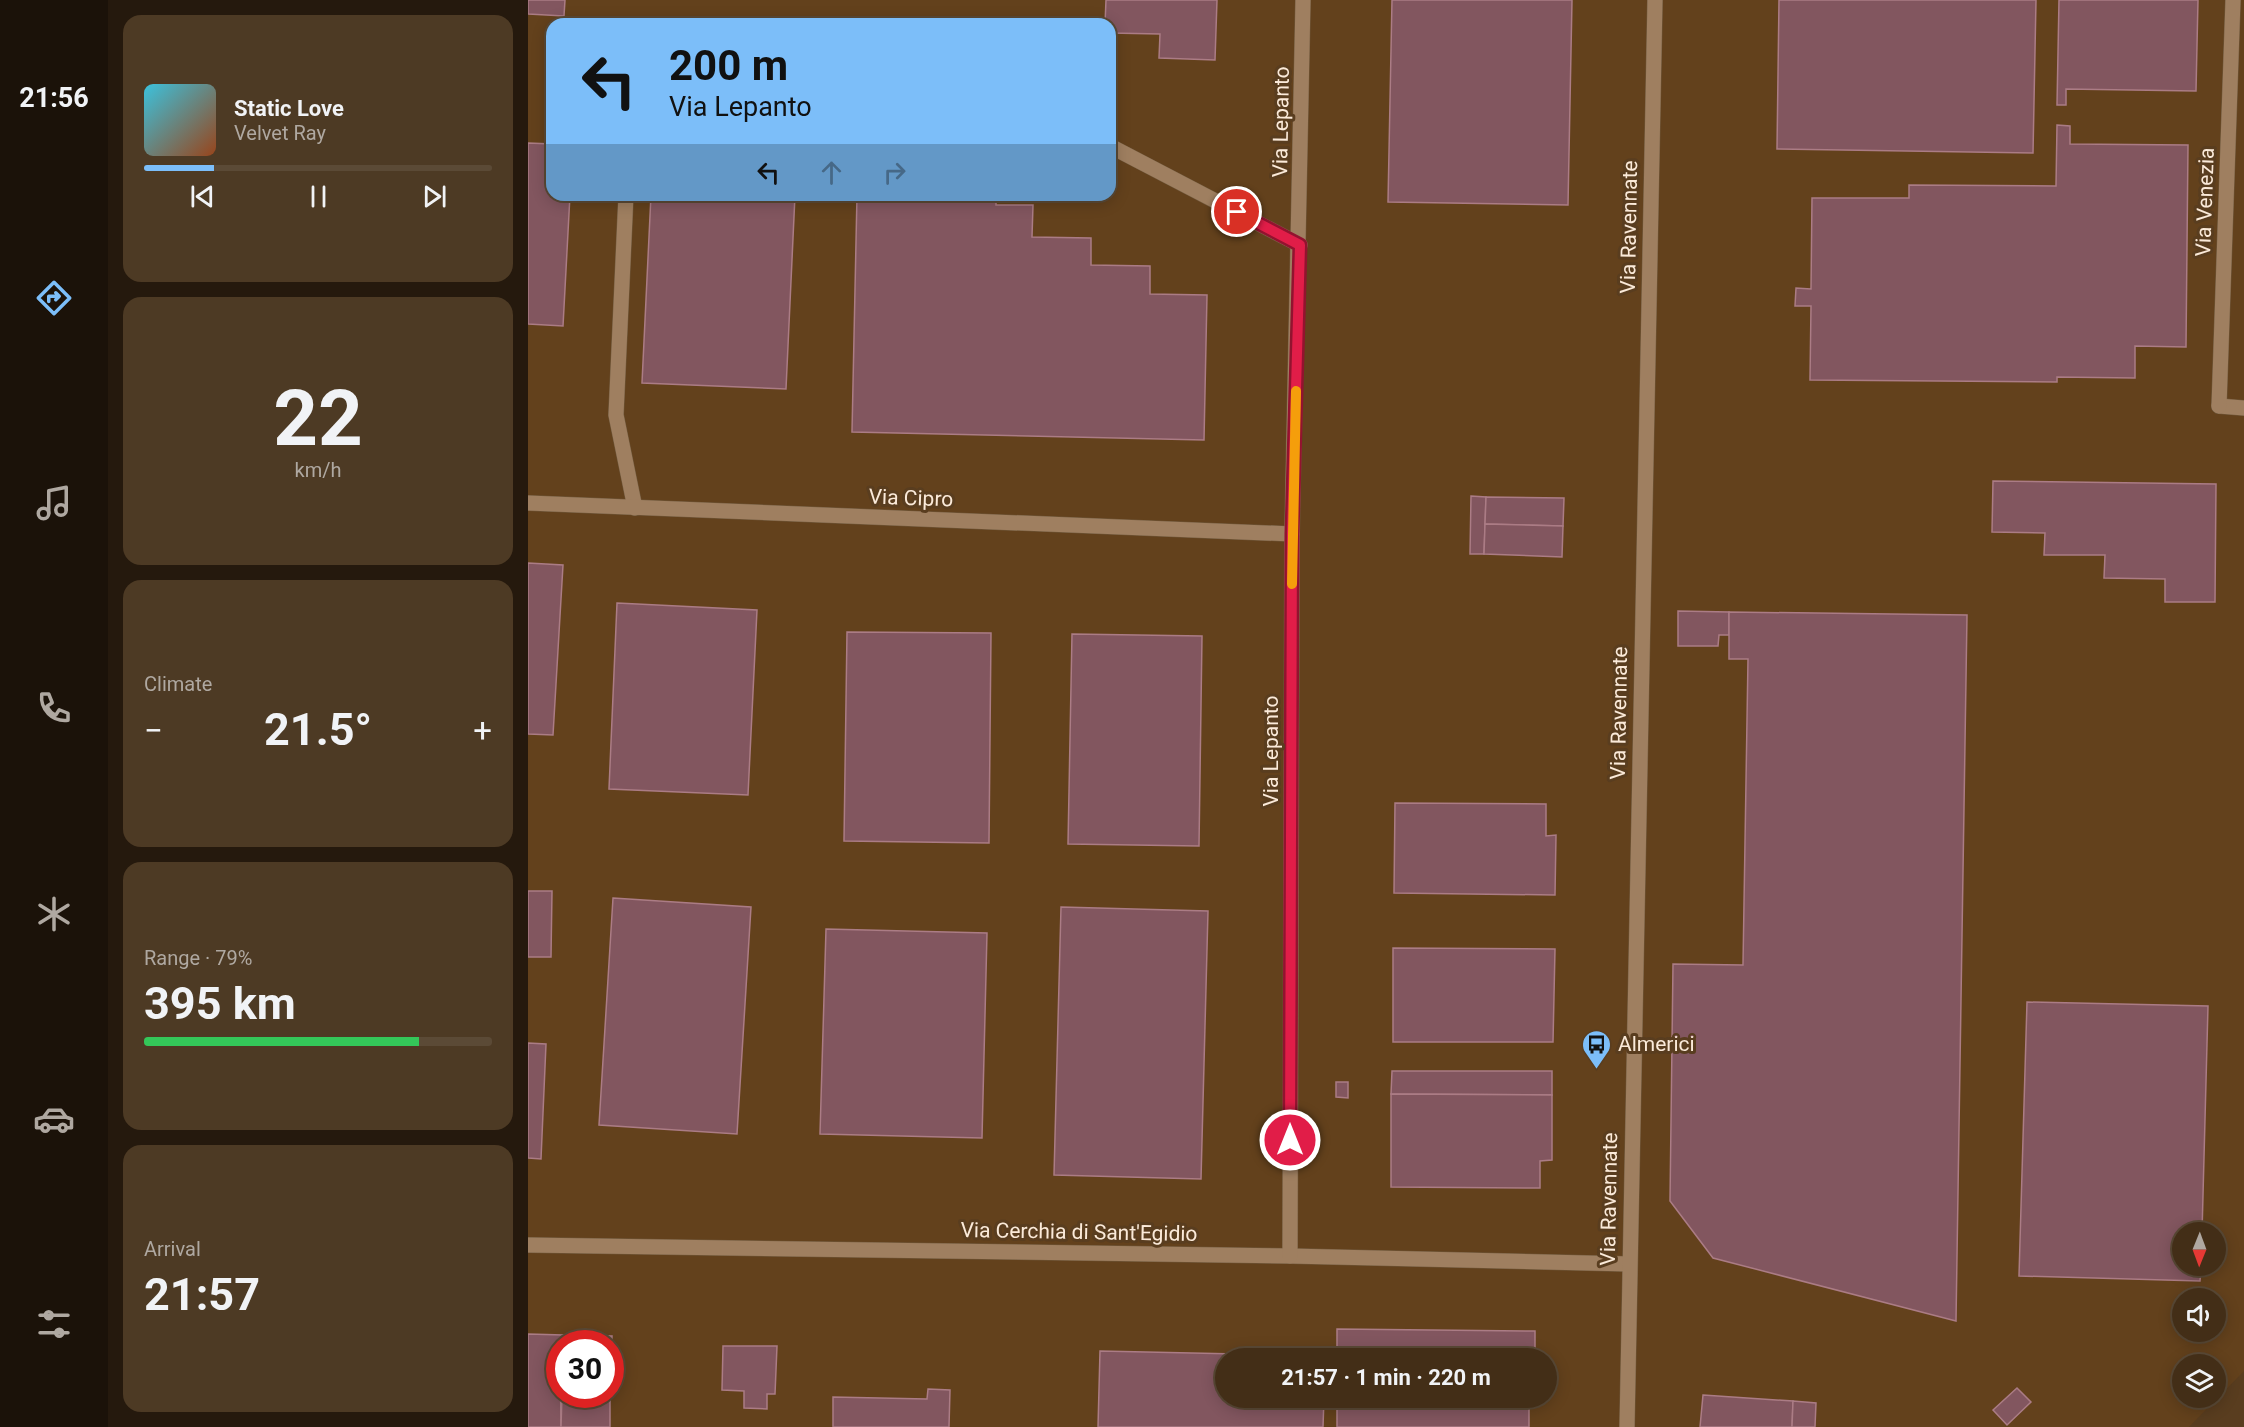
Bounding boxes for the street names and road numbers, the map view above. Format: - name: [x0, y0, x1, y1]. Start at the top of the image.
- street label: Via Lepanto: [1268, 66, 1294, 178]
- street label: Via Venezia: [2191, 147, 2219, 257]
- street label: Via Ravennate: [1616, 160, 1642, 294]
- street label: Via Cipro: [868, 485, 954, 511]
- street label: Via Ravennate: [1606, 646, 1632, 780]
- street label: Via Lepanto: [1259, 695, 1283, 807]
- street label: Via Ravennate: [1596, 1132, 1622, 1266]
- street label: Via Cerchia di Sant'Egidio: [960, 1218, 1198, 1246]

